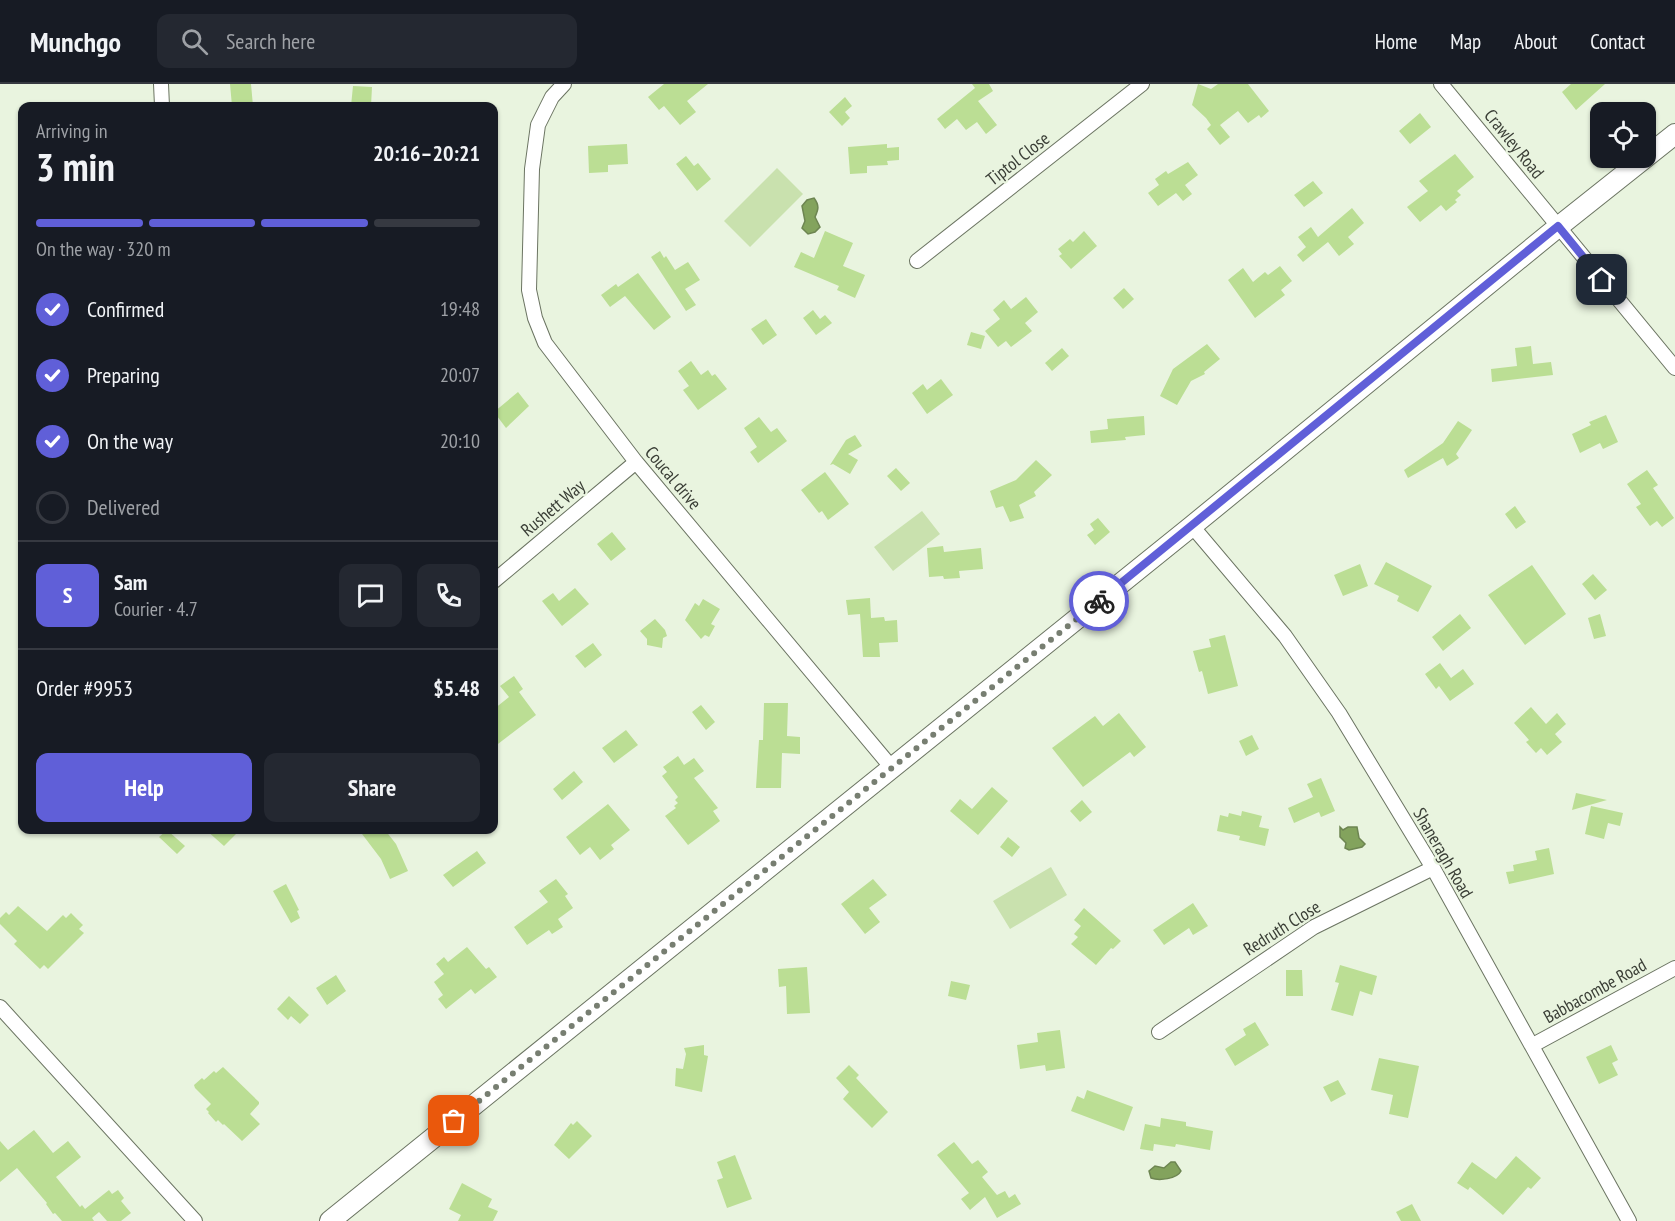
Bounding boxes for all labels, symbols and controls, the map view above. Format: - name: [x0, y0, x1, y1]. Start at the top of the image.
- search box: [157, 14, 577, 68]
- text: Munchgo: [30, 23, 121, 60]
- icon: search: [178, 25, 211, 58]
- text: Search here: [226, 27, 315, 55]
- text: Home: [1375, 28, 1417, 55]
- text: Map: [1450, 28, 1481, 55]
- text: About: [1514, 28, 1557, 55]
- text: Contact: [1590, 28, 1645, 55]
- map controls: [1590, 102, 1656, 168]
- button: locate: [1590, 102, 1656, 168]
- street label: Crawley Road: [1479, 104, 1549, 183]
- text: Arriving in: [36, 118, 108, 144]
- street label: Tiptol Close: [981, 127, 1054, 190]
- text: 20:16–20:21: [373, 139, 480, 167]
- text: 3 min: [36, 141, 115, 192]
- text: On the way · 320 m: [36, 236, 171, 262]
- pin: [1576, 254, 1627, 305]
- icon: home: [1585, 263, 1618, 296]
- icon: check: [36, 293, 69, 326]
- text: Confirmed: [87, 295, 164, 323]
- text: 19:48: [440, 296, 480, 322]
- icon: check: [36, 359, 69, 392]
- text: Preparing: [87, 361, 160, 389]
- text: 20:07: [440, 362, 480, 388]
- icon: check: [36, 425, 69, 458]
- text: On the way: [87, 427, 173, 455]
- text: 20:10: [440, 428, 480, 454]
- street label: Coucal drive: [640, 441, 707, 514]
- street label: Rushett Way: [516, 474, 590, 541]
- text: Delivered: [87, 493, 160, 521]
- button: chat: [339, 564, 402, 627]
- button: phone: [417, 564, 480, 627]
- text: Sam: [114, 568, 147, 596]
- courier: [1069, 571, 1129, 631]
- text: S: [63, 581, 72, 609]
- icon: bike: [1083, 585, 1116, 618]
- text: Courier · 4.7: [114, 596, 198, 622]
- text: Order #9953: [36, 674, 133, 702]
- text: $5.48: [433, 674, 480, 702]
- button: Help: [36, 753, 252, 822]
- button: Share: [264, 753, 480, 822]
- street label: Shaneragh Road: [1408, 803, 1479, 902]
- street label: Redruth Close: [1239, 895, 1324, 960]
- street label: Babbacombe Road: [1539, 953, 1650, 1028]
- pin: [428, 1095, 479, 1146]
- icon: bag: [437, 1104, 470, 1137]

